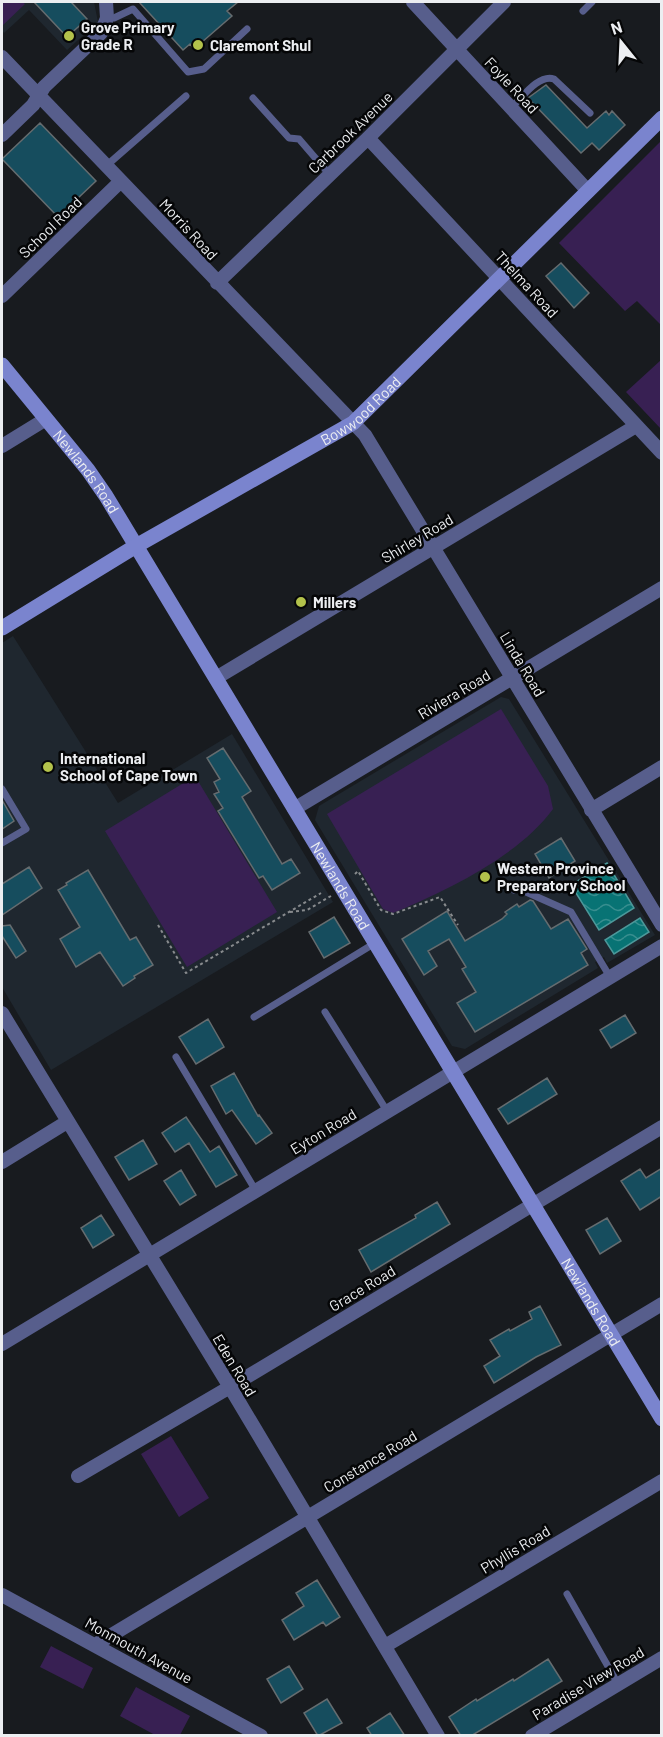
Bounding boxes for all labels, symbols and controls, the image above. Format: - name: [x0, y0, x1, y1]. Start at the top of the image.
- north arrow: [591, 12, 651, 72]
- text: N: [608, 17, 624, 38]
- place label: Grove Primary Grade R: [81, 18, 175, 53]
- marker: Grove Primary Grade R: [62, 29, 76, 43]
- place label: Claremont Shul: [210, 36, 311, 54]
- marker: Claremont Shul: [191, 38, 205, 52]
- street label: Foyle Road: [481, 53, 543, 117]
- street label: Carbrook Avenue: [304, 87, 396, 177]
- street label: School Road: [15, 193, 85, 261]
- street label: Morris Road: [156, 195, 222, 263]
- street label: Thelma Road: [492, 247, 562, 321]
- street label: Bowwood Road: [317, 372, 404, 449]
- street label: Newlands Road: [50, 426, 123, 516]
- street label: Shirley Road: [378, 510, 456, 566]
- place label: Millers: [313, 593, 357, 611]
- marker: Millers: [294, 595, 308, 609]
- street label: Linda Road: [497, 628, 549, 700]
- street label: Riviera Road: [415, 665, 493, 723]
- place label: International School of Cape Town: [60, 749, 198, 784]
- marker: International School of Cape Town: [41, 760, 55, 774]
- street label: Newlands Road: [307, 838, 374, 933]
- place label: Western Province Preparatory School: [497, 859, 625, 894]
- marker: Western Province Preparatory School: [478, 870, 492, 884]
- street label: Eyton Road: [287, 1104, 359, 1158]
- street label: Newlands Road: [558, 1254, 625, 1349]
- street label: Grace Road: [326, 1261, 398, 1315]
- street label: Eden Road: [209, 1331, 261, 1399]
- street label: Constance Road: [320, 1426, 420, 1496]
- street label: Phyllis Road: [477, 1521, 553, 1577]
- street label: Monmouth Avenue: [82, 1613, 196, 1687]
- street label: Paradise View Road: [529, 1643, 647, 1723]

